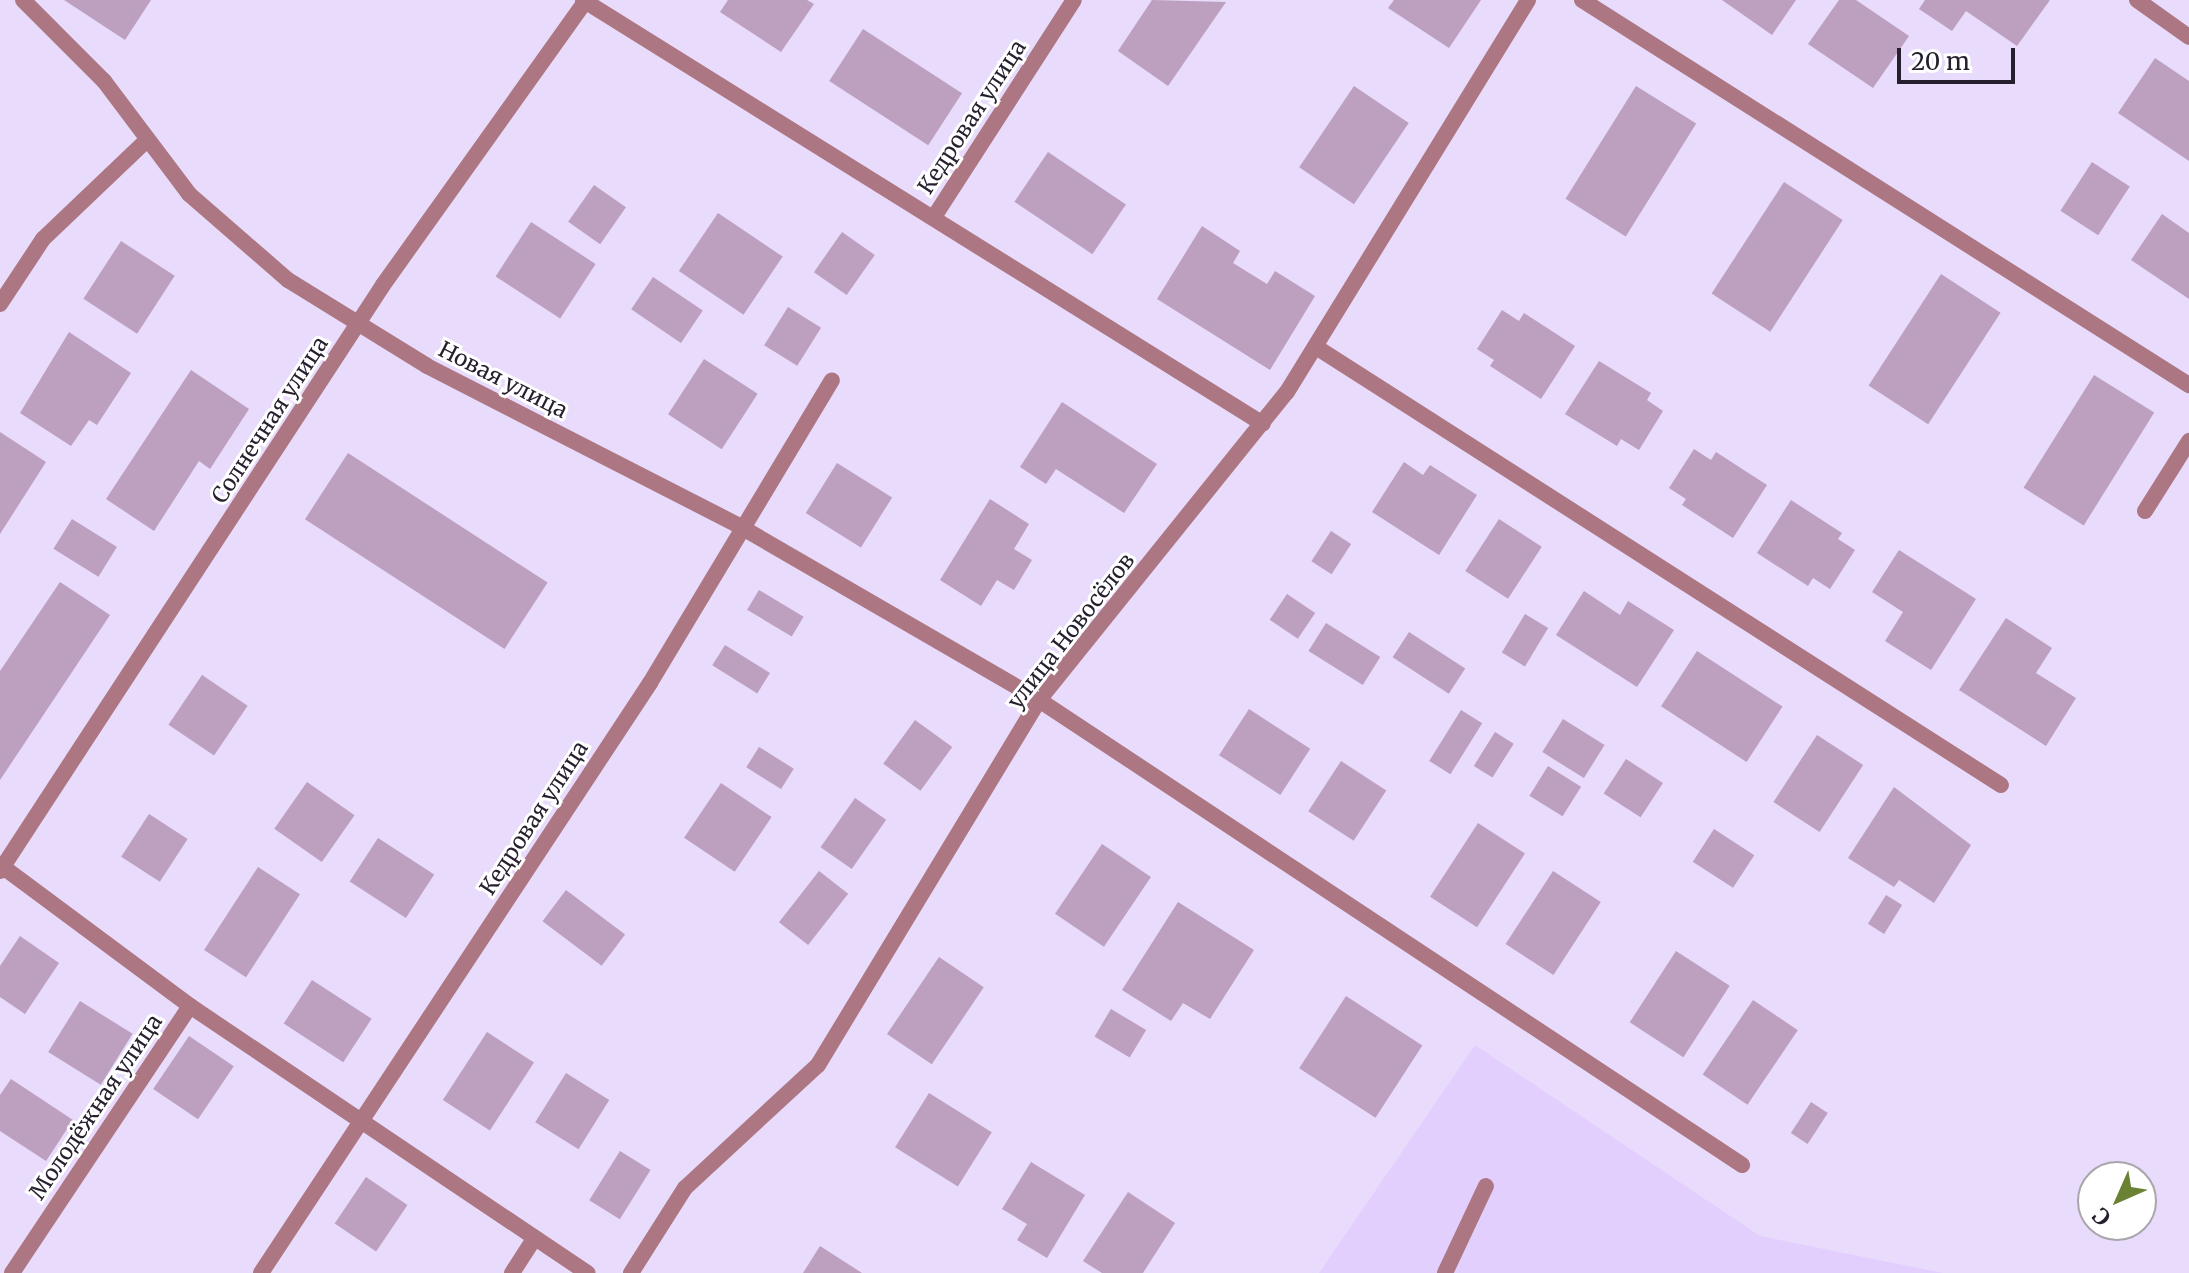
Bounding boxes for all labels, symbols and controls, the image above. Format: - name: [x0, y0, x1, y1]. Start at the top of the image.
- scale bar: [1901, 32, 2019, 82]
- street label: Кедровая улица: [912, 35, 1032, 199]
- text: 20 m: [1911, 46, 1970, 77]
- street label: Солнечная улица: [206, 332, 334, 508]
- street label: Новая улица: [434, 336, 572, 424]
- street label: улица Новосёлов: [1002, 548, 1140, 714]
- street label: Кедровая улица: [474, 736, 594, 900]
- street label: Молодёжная улица: [24, 1010, 168, 1204]
- north arrow: [2077, 1161, 2157, 1241]
- text: С: [2086, 1201, 2117, 1232]

